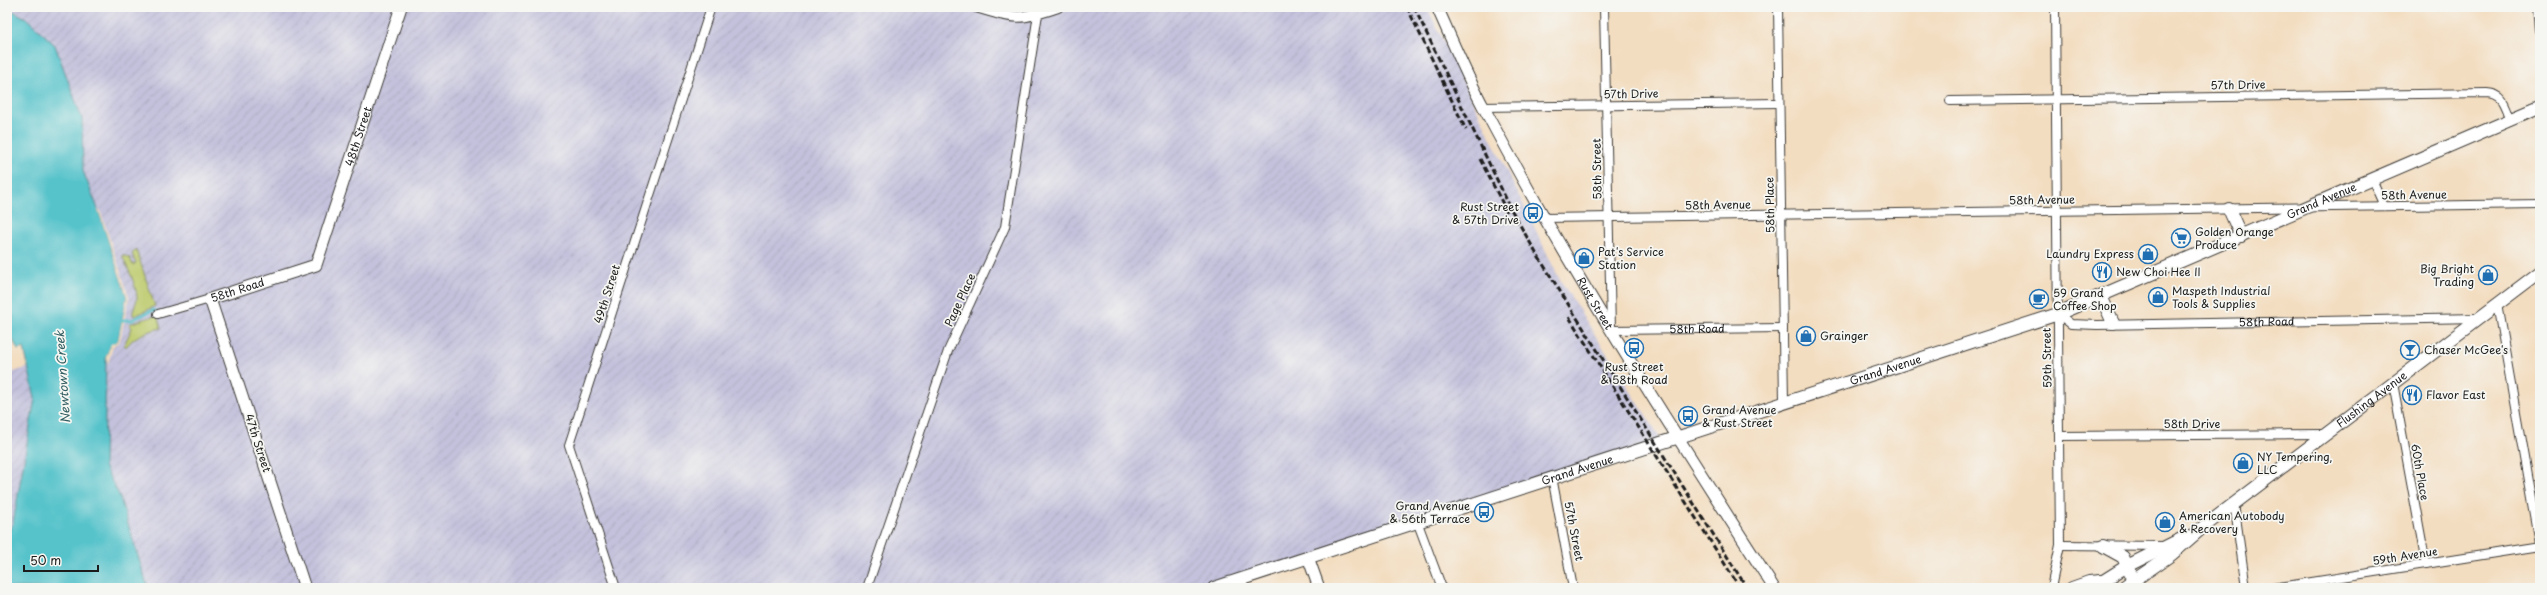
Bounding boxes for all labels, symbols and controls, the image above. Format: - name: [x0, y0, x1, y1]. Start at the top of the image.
- street label: 57th Drive: [2210, 76, 2266, 93]
- street label: 57th Drive: [1603, 85, 1659, 102]
- street label: 48th Street: [340, 104, 376, 168]
- street label: 58th Street: [1587, 138, 1606, 200]
- street label: 58th Place: [1761, 177, 1778, 233]
- street label: Grand Avenue: [2284, 178, 2359, 223]
- street label: 58th Avenue: [2381, 185, 2447, 204]
- street label: 58th Avenue: [2009, 190, 2075, 209]
- street label: 58th Avenue: [1685, 195, 1751, 214]
- place label: Rust Street & 57th Drive: [1452, 198, 1520, 228]
- bus stop icon: Rust Street & 57th Drive: [1522, 202, 1544, 224]
- place label: Golden Orange Produce: [2195, 223, 2274, 253]
- supermarket icon: Golden Orange Produce: [2170, 227, 2192, 249]
- place label: Pat's Service Station: [1598, 243, 1664, 273]
- shop icon: Laundry Express: [2137, 243, 2159, 265]
- place label: Laundry Express: [2046, 245, 2134, 262]
- shop icon: Pat's Service Station: [1573, 247, 1595, 269]
- place label: Big Bright Trading: [2420, 260, 2474, 290]
- restaurant icon: New Choi Hee II: [2091, 261, 2113, 283]
- street label: 49th Street: [589, 262, 624, 326]
- place label: New Choi Hee II: [2116, 263, 2201, 280]
- shop icon: Big Bright Trading: [2477, 264, 2499, 286]
- street label: Page Place: [940, 270, 979, 329]
- street label: 58th Road: [208, 273, 266, 306]
- street label: Rust Street: [1573, 273, 1618, 333]
- place label: Maspeth Industrial Tools & Supplies: [2172, 282, 2270, 312]
- place label: 59 Grand Coffee Shop: [2053, 284, 2117, 314]
- shop icon: Maspeth Industrial Tools & Supplies: [2147, 286, 2169, 308]
- cafe icon: 59 Grand Coffee Shop: [2028, 288, 2050, 310]
- street label: 58th Road: [2239, 312, 2294, 330]
- street label: 58th Road: [1669, 320, 1725, 337]
- shop icon: Grainger: [1795, 325, 1817, 347]
- place label: Grainger: [1820, 327, 1869, 344]
- street label: 59th Street: [2037, 327, 2056, 388]
- water label: Newtown Creek: [50, 329, 74, 424]
- bus stop icon: Rust Street & 58th Road: [1623, 337, 1645, 359]
- bar icon: Chaser McGee's: [2399, 339, 2421, 361]
- place label: Chaser McGee's: [2424, 341, 2508, 358]
- street label: Grand Avenue: [1847, 350, 1923, 389]
- place label: Rust Street & 58th Road: [1600, 358, 1668, 388]
- street label: Flushing Avenue: [2332, 367, 2410, 432]
- restaurant icon: Flavor East: [2401, 384, 2423, 406]
- place label: Flavor East: [2426, 386, 2486, 403]
- place label: Grand Avenue & Rust Street: [1702, 401, 1776, 431]
- bus stop icon: Grand Avenue & Rust Street: [1677, 405, 1699, 427]
- street label: 47th Street: [241, 412, 276, 475]
- street label: 58th Drive: [2164, 415, 2221, 432]
- street label: 60th Place: [2407, 442, 2434, 502]
- place label: NY Tempering, LLC: [2257, 448, 2333, 478]
- street label: Grand Avenue: [1539, 450, 1615, 489]
- shop icon: NY Tempering, LLC: [2232, 452, 2254, 474]
- place label: Grand Avenue & 56th Terrace: [1390, 497, 1470, 527]
- street label: 57th Street: [1560, 500, 1589, 563]
- bus stop icon: Grand Avenue & 56th Terrace: [1473, 501, 1495, 523]
- place label: American Autobody & Recovery: [2179, 507, 2285, 537]
- shop icon: American Autobody & Recovery: [2154, 511, 2176, 533]
- street label: 59th Avenue: [2371, 542, 2439, 569]
- scale bar: [24, 547, 98, 573]
- text: 50 m: [30, 551, 61, 569]

